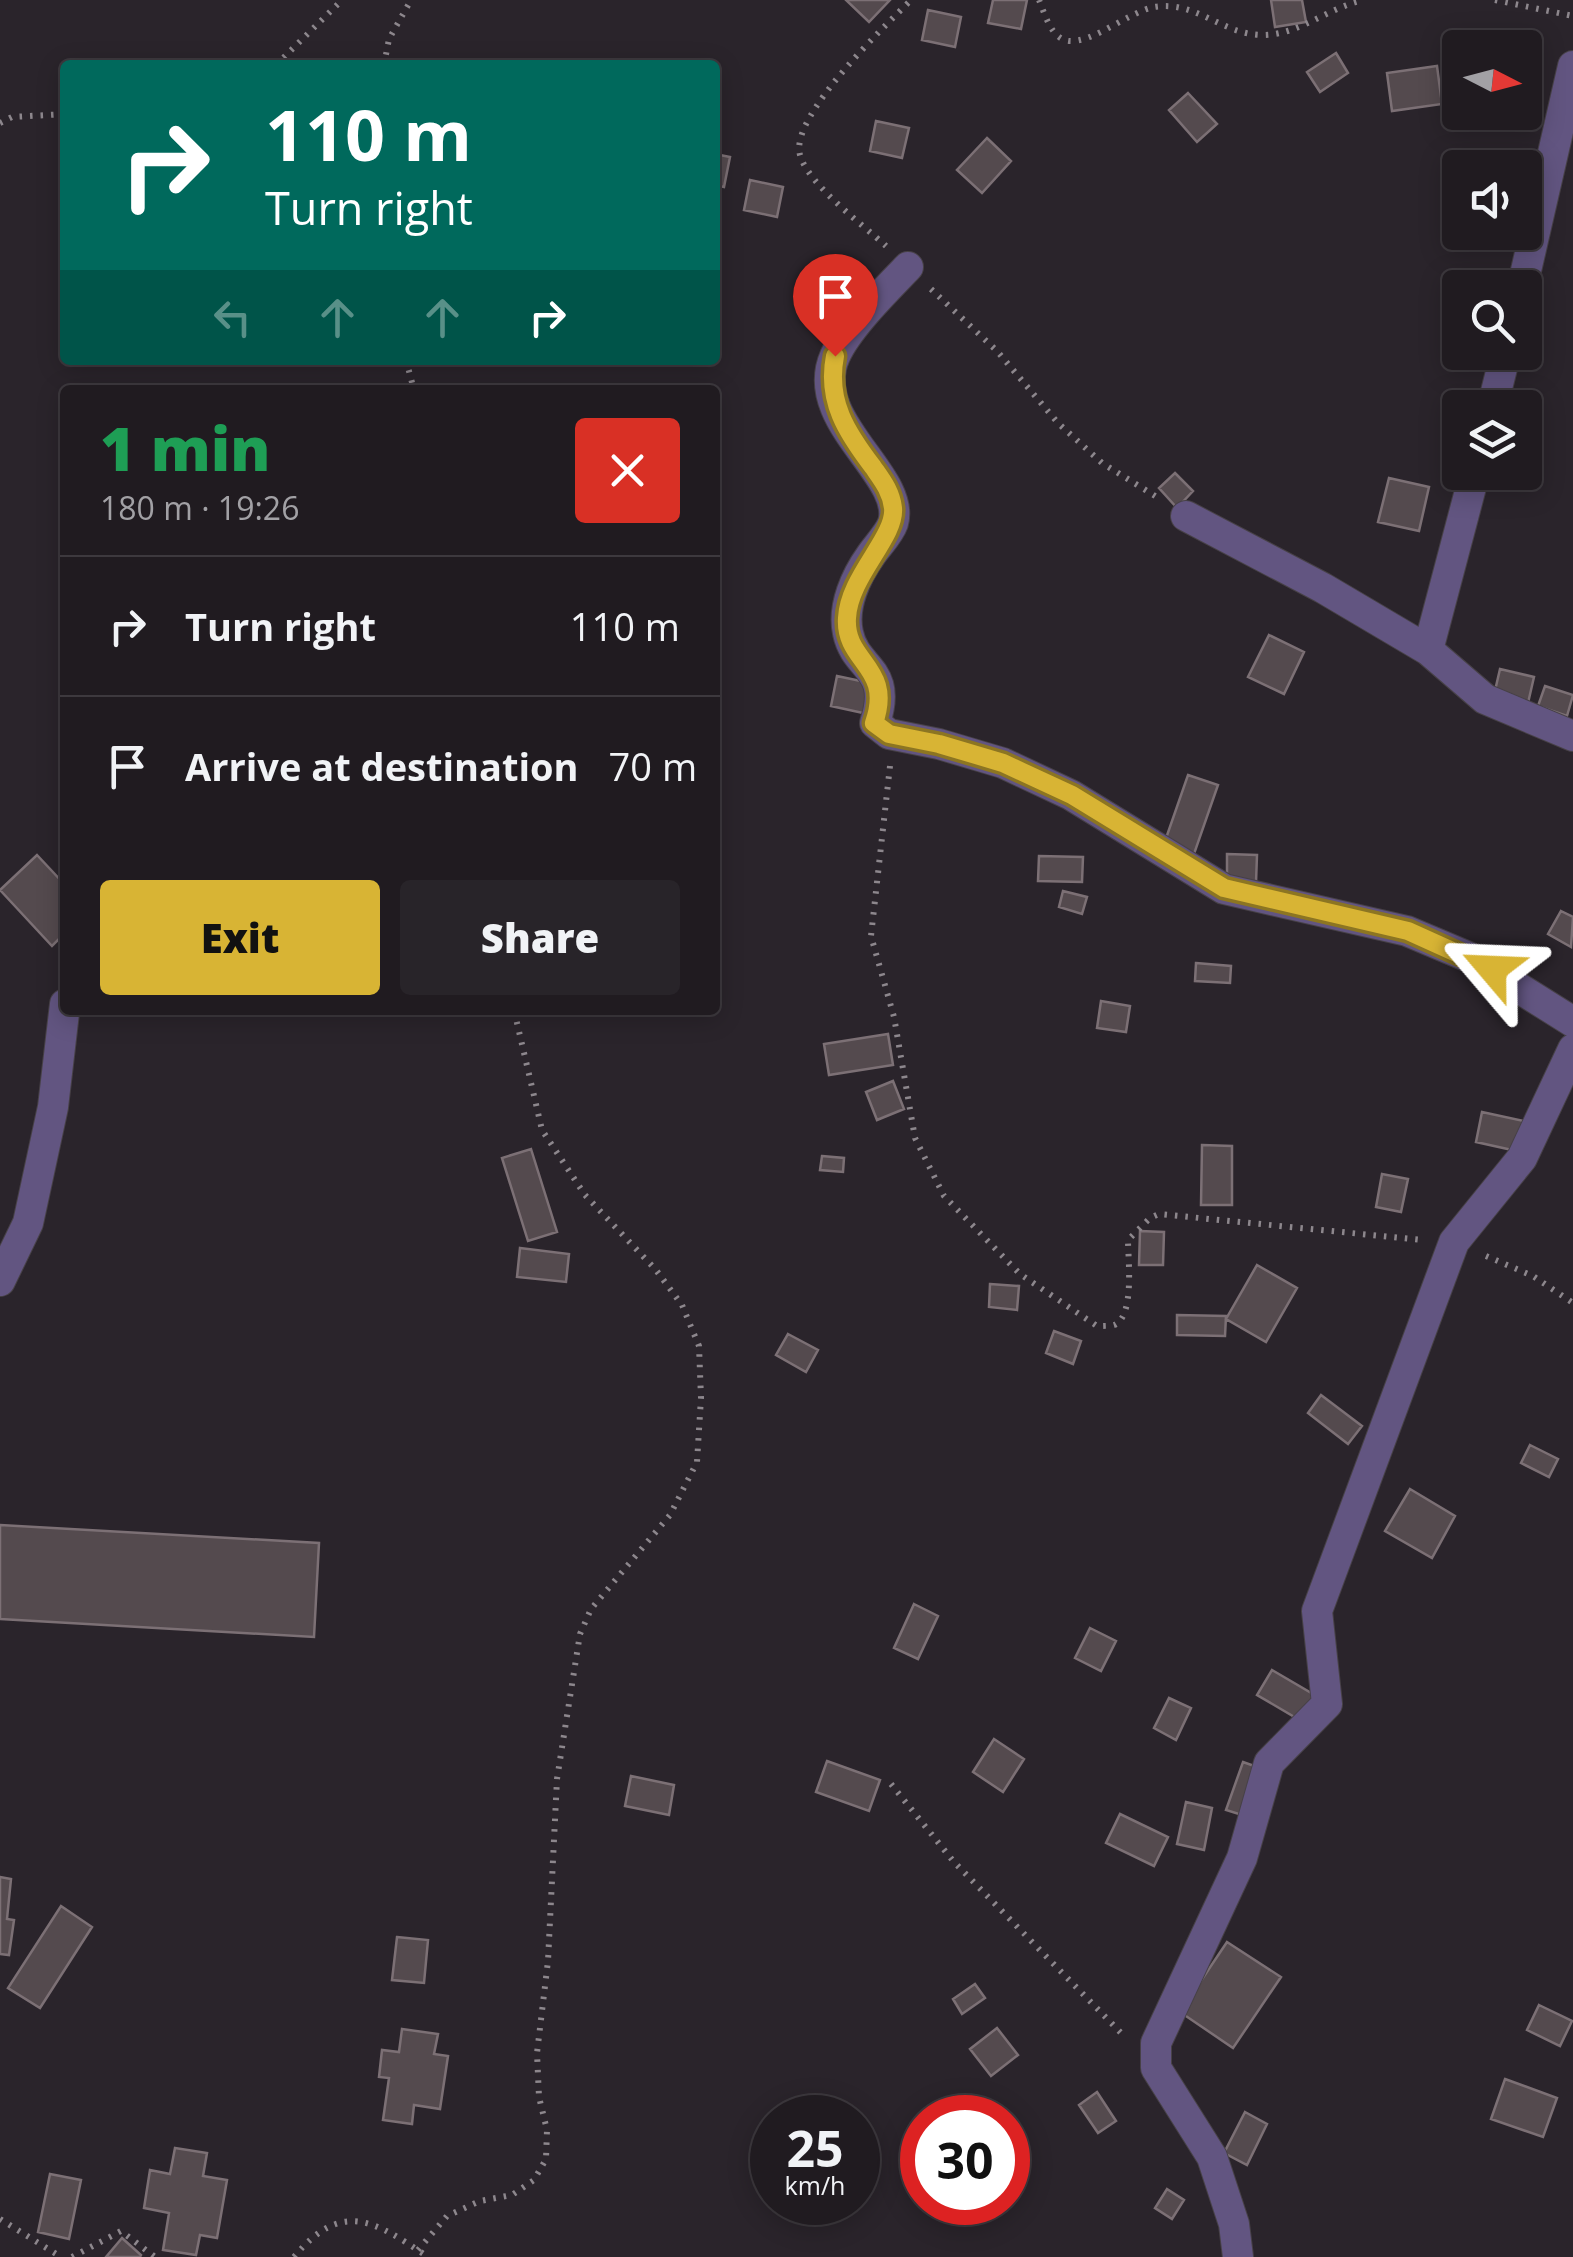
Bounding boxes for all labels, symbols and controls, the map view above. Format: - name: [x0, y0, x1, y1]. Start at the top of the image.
- north arrow: [1442, 30, 1542, 130]
- map controls: [1442, 30, 1542, 490]
- text: 110 m: [265, 86, 472, 182]
- icon: right: [100, 100, 230, 230]
- button: sound: [1442, 150, 1542, 250]
- text: Turn right: [265, 177, 473, 238]
- pin: [793, 254, 878, 357]
- icon: arrive: [808, 269, 863, 324]
- button: search: [1442, 270, 1542, 370]
- icon: left: [205, 290, 260, 345]
- icon: ahead: [310, 290, 365, 345]
- icon: ahead: [415, 290, 470, 345]
- icon: right: [520, 290, 575, 345]
- button: layers: [1442, 390, 1542, 490]
- text: 1 min: [100, 407, 270, 489]
- button: close: [575, 418, 680, 523]
- text: 180 m · 19:26: [100, 486, 299, 529]
- icon: right: [100, 599, 155, 654]
- text: Turn right: [185, 600, 376, 652]
- text: 110 m: [570, 600, 680, 652]
- icon: arrive: [100, 739, 155, 794]
- text: Arrive at destination: [185, 740, 579, 792]
- text: 70 m: [609, 740, 697, 792]
- button: Exit: [100, 880, 380, 995]
- button: Share: [400, 880, 680, 995]
- position arrow: [1440, 917, 1544, 1021]
- speed limit sign: 30: [900, 2095, 1030, 2225]
- text: 25: [786, 2114, 844, 2182]
- text: km/h: [785, 2168, 845, 2202]

